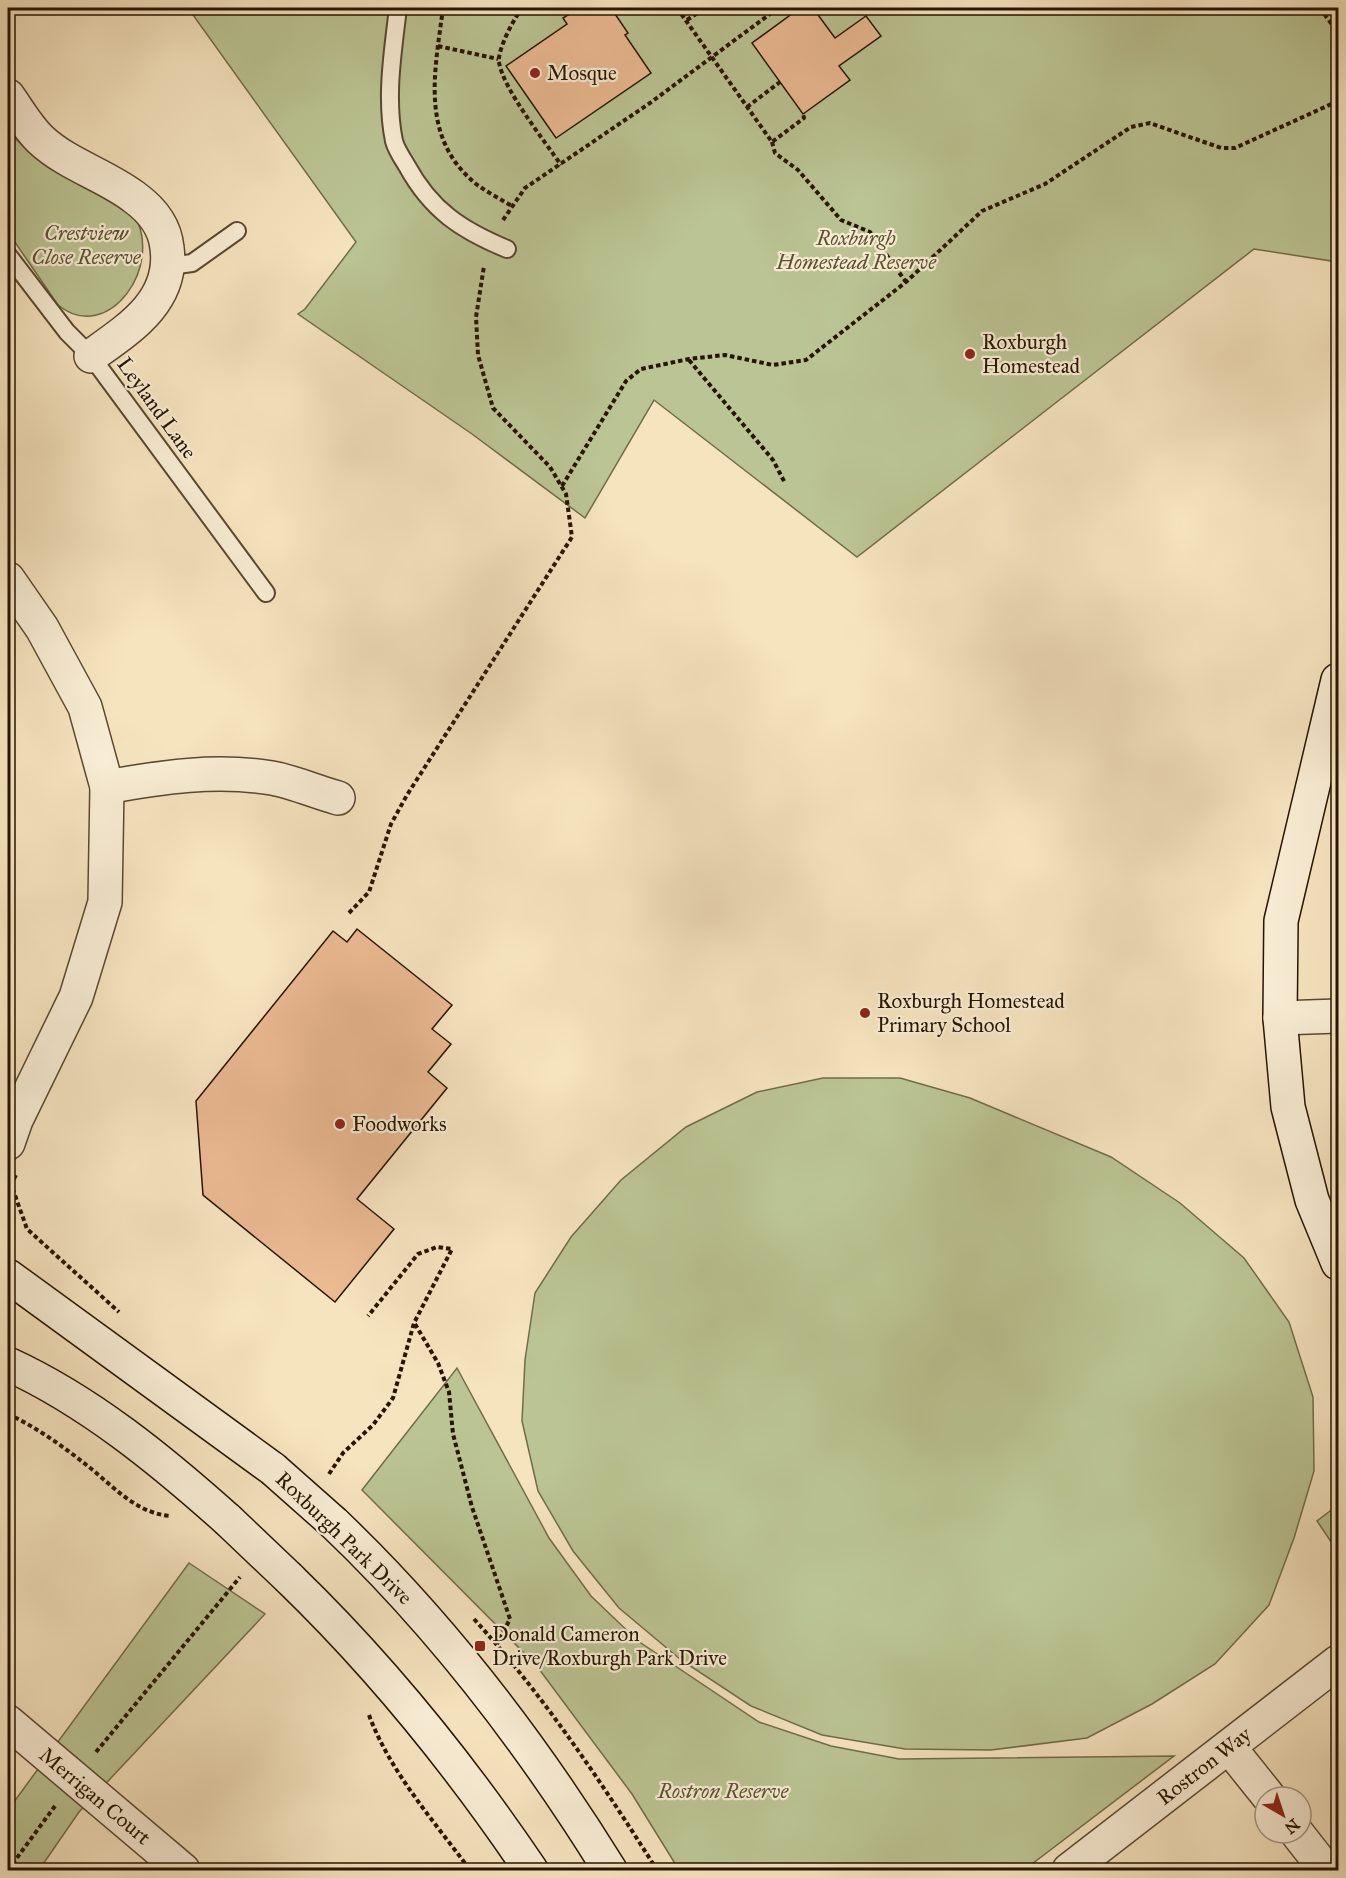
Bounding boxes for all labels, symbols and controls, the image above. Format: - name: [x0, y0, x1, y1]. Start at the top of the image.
- place label: Mosque: [547, 60, 617, 86]
- marker: Mosque: [528, 66, 542, 80]
- park label: Crestview Close Reserve: [31, 220, 142, 270]
- park label: Roxburgh Homestead Reserve: [775, 225, 937, 275]
- place label: Roxburgh Homestead: [982, 329, 1081, 379]
- marker: Roxburgh Homestead: [963, 347, 977, 361]
- street label: Leyland Lane: [111, 352, 203, 464]
- place label: Roxburgh Homestead Primary School: [877, 988, 1065, 1038]
- marker: Roxburgh Homestead Primary School: [858, 1006, 872, 1020]
- place label: Foodworks: [352, 1111, 447, 1137]
- marker: Foodworks: [333, 1117, 347, 1131]
- street label: Roxburgh Park Drive: [270, 1466, 418, 1610]
- place label: Donald Cameron Drive/Roxburgh Park Drive: [492, 1621, 727, 1671]
- marker: Donald Cameron Drive/Roxburgh Park Drive: [473, 1639, 487, 1653]
- street label: Rostron Way: [1152, 1721, 1257, 1811]
- street label: Merrigan Court: [34, 1742, 157, 1851]
- park label: Rostron Reserve: [657, 1778, 789, 1804]
- north arrow: [1253, 1785, 1313, 1845]
- text: N: [1281, 1815, 1303, 1838]

